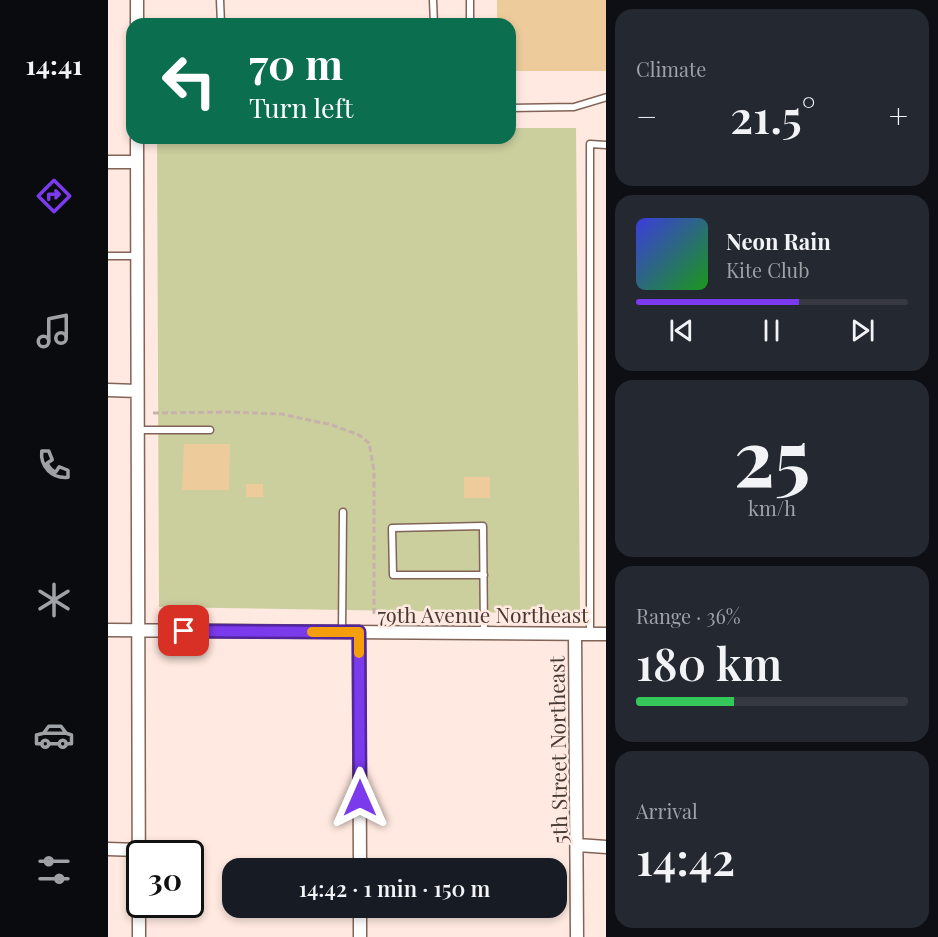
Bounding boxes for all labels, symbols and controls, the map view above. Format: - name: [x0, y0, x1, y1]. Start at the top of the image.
- text: 70 m: [249, 35, 343, 91]
- icon: left: [150, 42, 228, 120]
- text: 14:41: [25, 46, 83, 82]
- text: Climate: [636, 55, 706, 82]
- text: 21.5°: [730, 85, 816, 145]
- text: Turn left: [249, 89, 353, 125]
- text: −: [636, 93, 657, 137]
- text: +: [889, 93, 908, 137]
- icon: directions: [33, 175, 75, 217]
- text: Neon Rain: [726, 226, 831, 256]
- text: Kite Club: [726, 256, 810, 283]
- icon: music: [33, 310, 75, 352]
- icon: previous: [665, 314, 698, 347]
- icon: pause: [755, 314, 788, 347]
- icon: next: [846, 314, 879, 347]
- text: 25: [734, 403, 810, 507]
- icon: phone: [33, 444, 75, 486]
- text: km/h: [748, 494, 796, 521]
- icon: climate: [33, 579, 75, 621]
- street label: 79th Avenue Northeast: [377, 600, 589, 628]
- text: Range · 36%: [636, 602, 741, 629]
- pin: [158, 605, 209, 656]
- icon: arrive: [167, 614, 200, 647]
- text: 180 km: [636, 632, 782, 692]
- street label: 5th Street Northeast: [541, 655, 573, 844]
- icon: car: [33, 714, 75, 756]
- position arrow: [328, 766, 392, 830]
- text: Arrival: [636, 797, 698, 824]
- text: 14:42: [636, 827, 735, 887]
- speed limit sign: 30: [126, 840, 204, 918]
- icon: filters: [33, 849, 75, 891]
- text: 14:42 · 1 min · 150 m: [299, 873, 490, 903]

